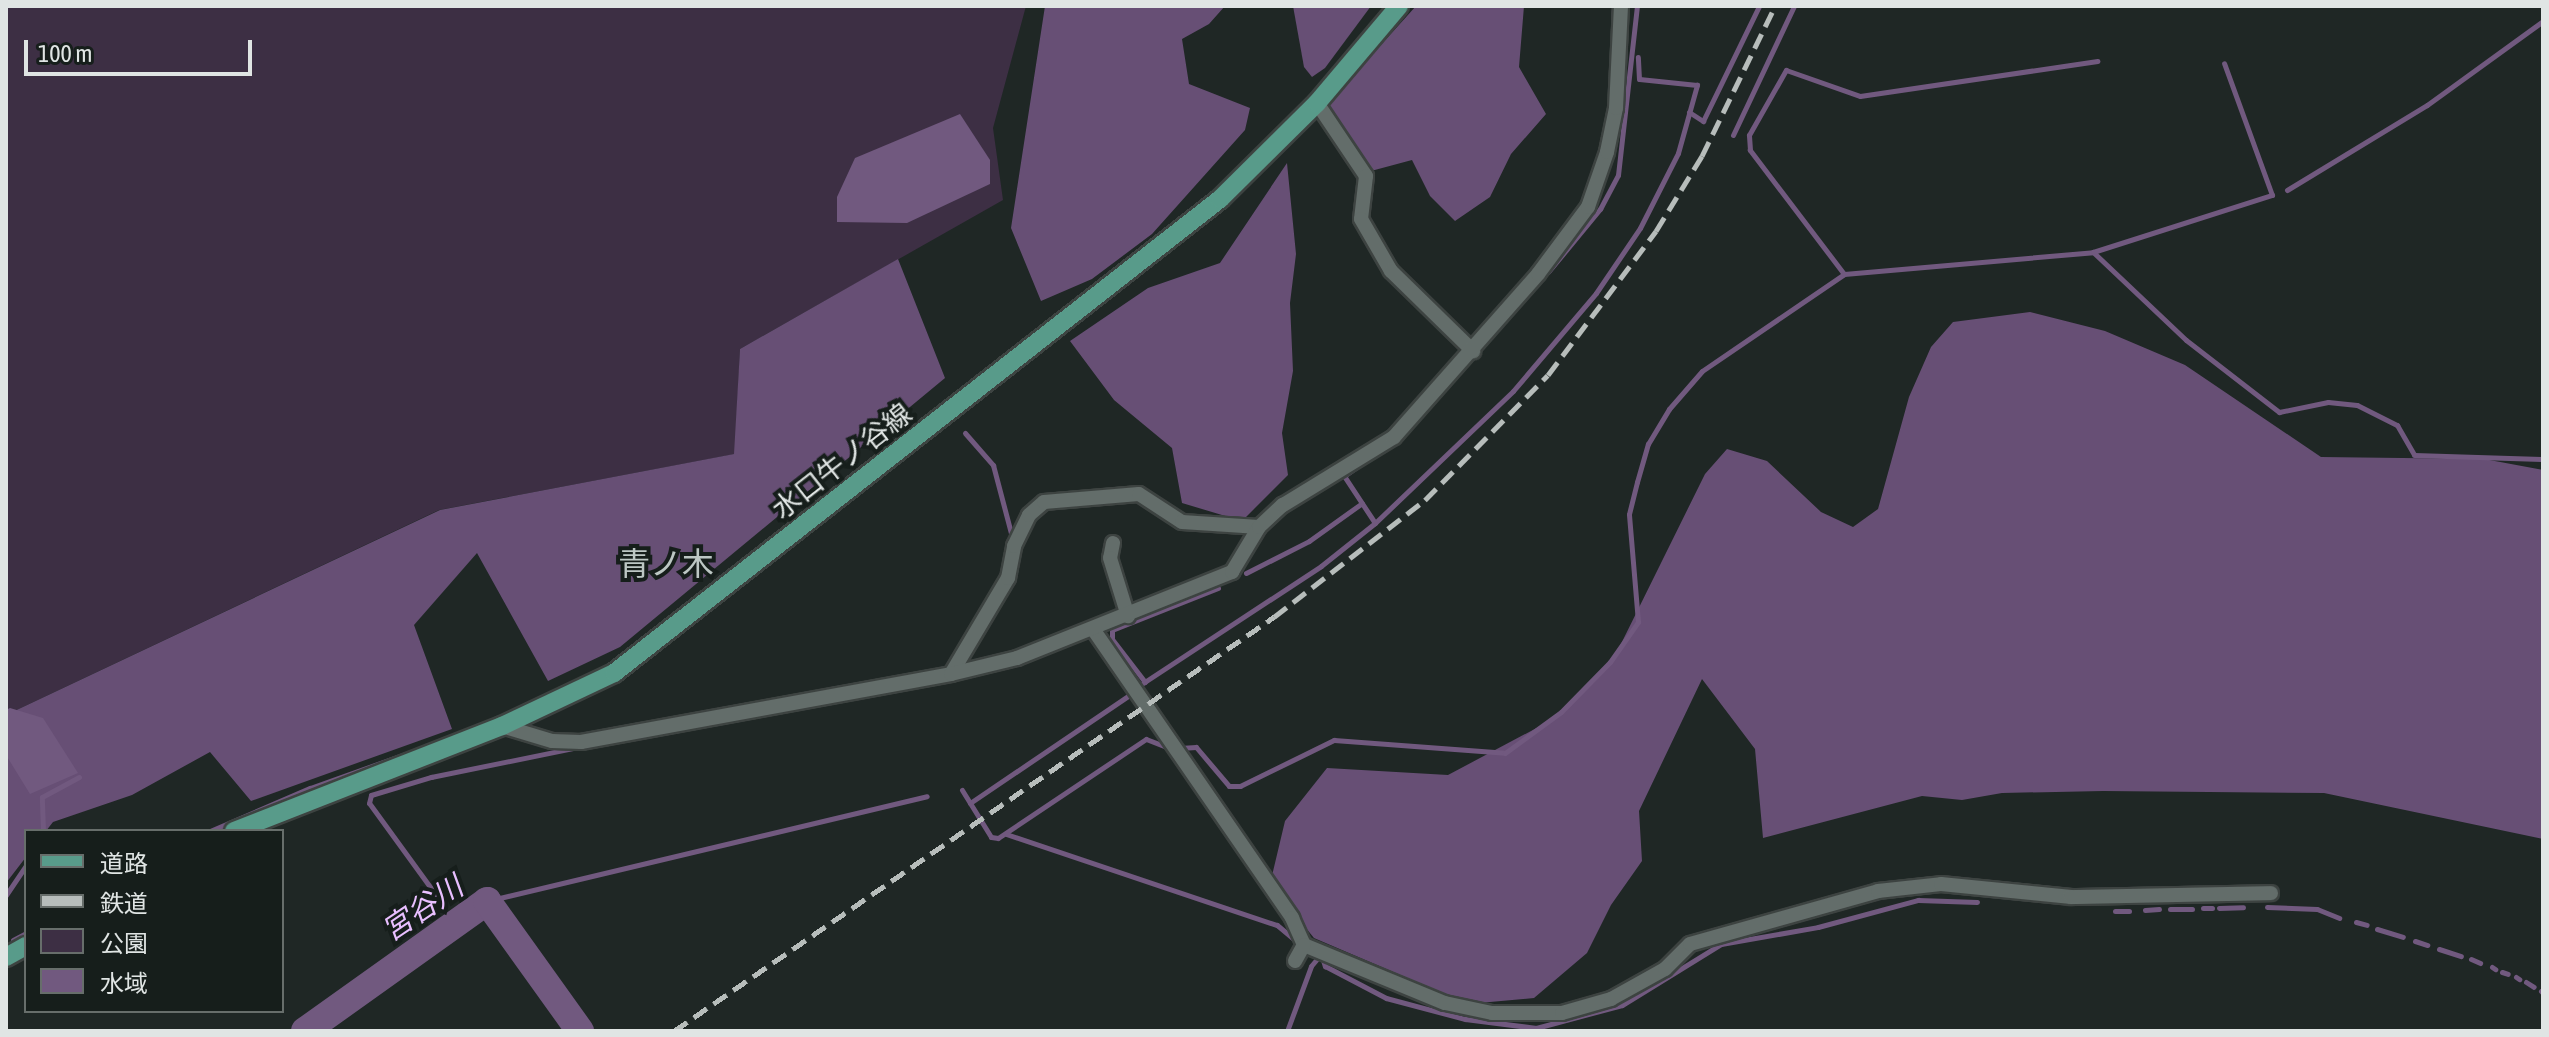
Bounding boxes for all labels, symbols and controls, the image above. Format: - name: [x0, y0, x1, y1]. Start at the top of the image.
- scale bar: [28, 24, 256, 74]
- text: 100 m: [38, 40, 92, 67]
- street label: 水口牛ノ谷線: [765, 396, 919, 526]
- district label: 青ノ木: [618, 545, 714, 583]
- legend: [24, 829, 284, 1013]
- text: 道路: [100, 850, 148, 877]
- water label: 宮谷川: [375, 868, 469, 948]
- text: 鉄道: [100, 890, 148, 917]
- text: 公園: [100, 930, 148, 957]
- text: 水域: [100, 970, 148, 997]

